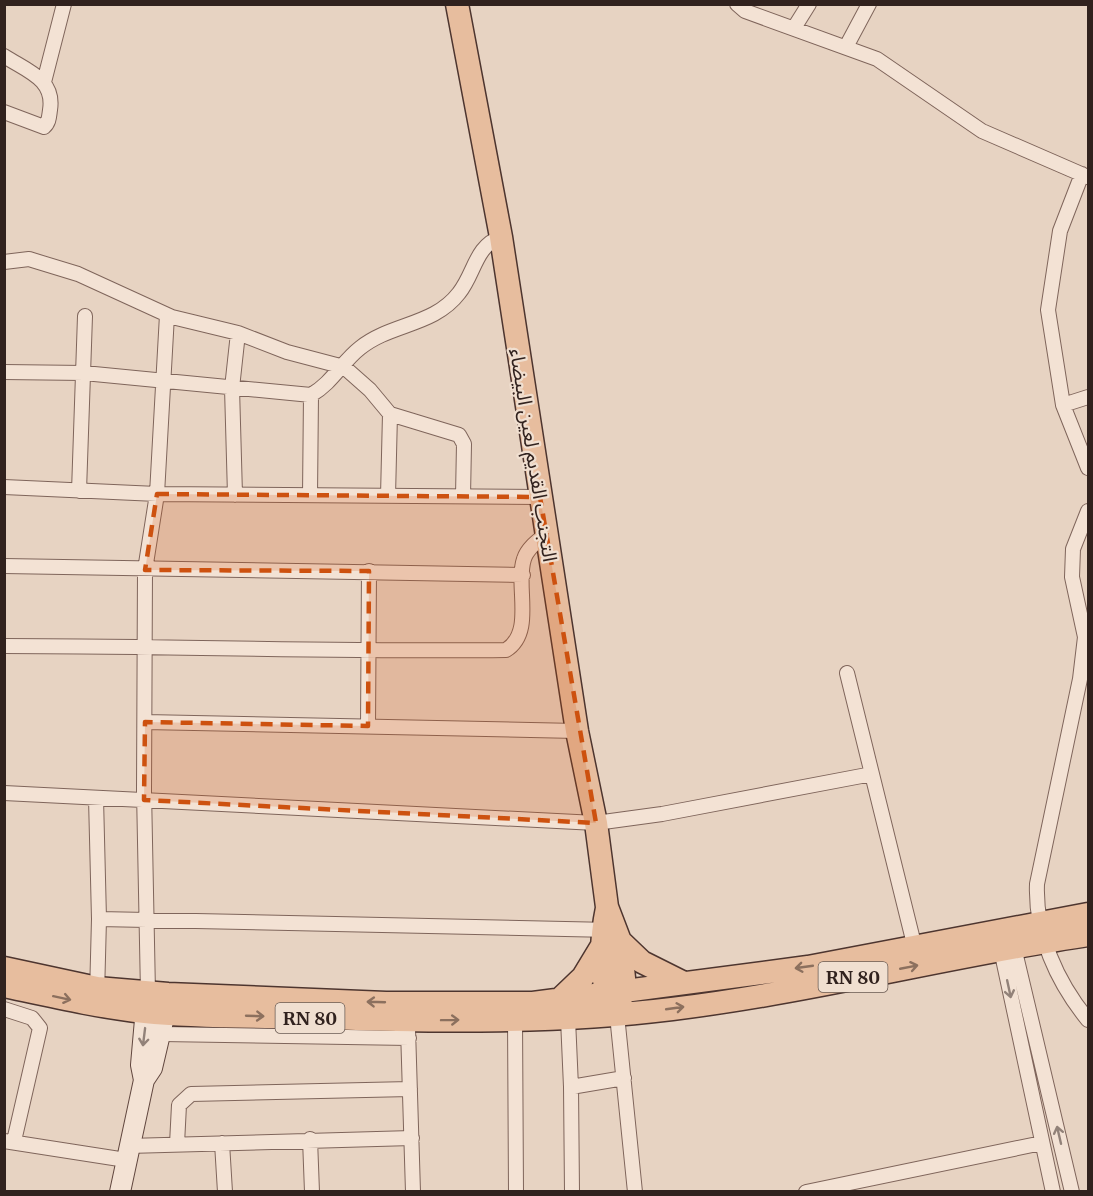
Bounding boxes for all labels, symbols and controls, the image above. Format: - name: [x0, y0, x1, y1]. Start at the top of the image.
- street label: التجنب القديم لعين البيضاء: [502, 346, 563, 564]
- one-way arrow: [898, 961, 918, 972]
- one-way arrow: [795, 962, 814, 973]
- road number: RN 80: [818, 962, 888, 992]
- one-way arrow: [1004, 979, 1015, 998]
- one-way arrow: [51, 993, 71, 1004]
- one-way arrow: [366, 997, 386, 1008]
- road number: RN 80: [276, 1003, 344, 1033]
- one-way arrow: [665, 1003, 685, 1014]
- one-way arrow: [245, 1010, 265, 1021]
- one-way arrow: [440, 1015, 460, 1026]
- one-way arrow: [138, 1026, 149, 1046]
- one-way arrow: [1052, 1125, 1064, 1144]

